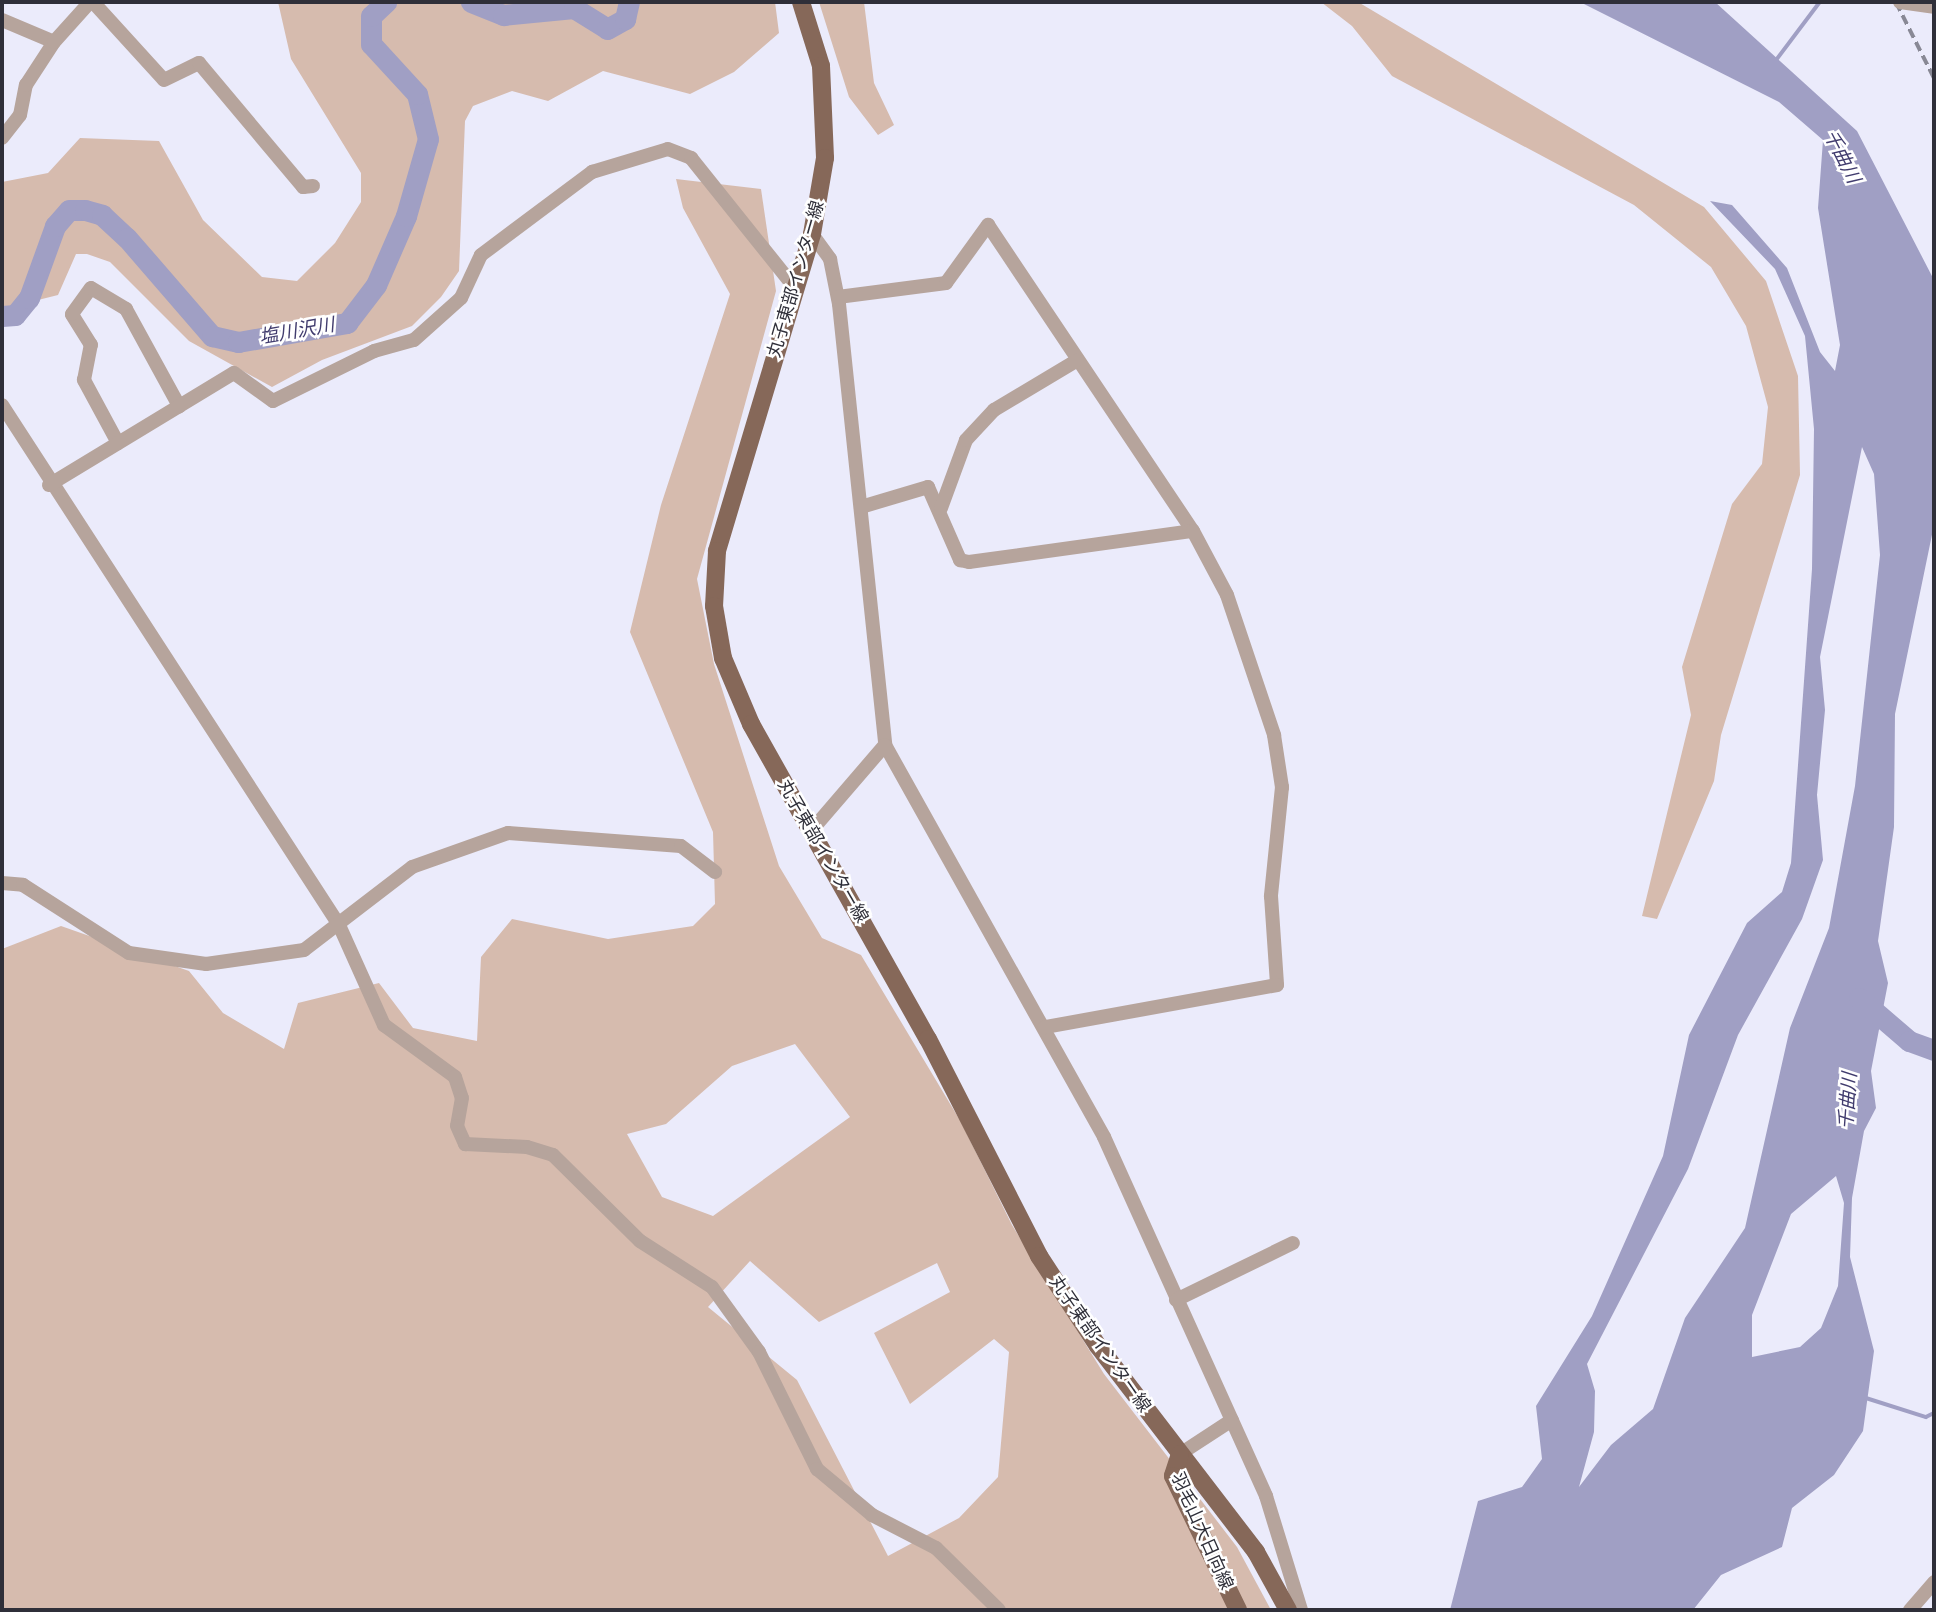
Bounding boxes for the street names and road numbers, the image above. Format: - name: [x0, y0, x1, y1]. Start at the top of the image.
- street label: 丸子東部インター線: [763, 198, 829, 360]
- street label: 丸子東部インター線: [773, 775, 873, 927]
- street label: 丸子東部インター線: [1045, 1271, 1155, 1417]
- street label: 羽毛山大日向線: [1167, 1469, 1237, 1593]

